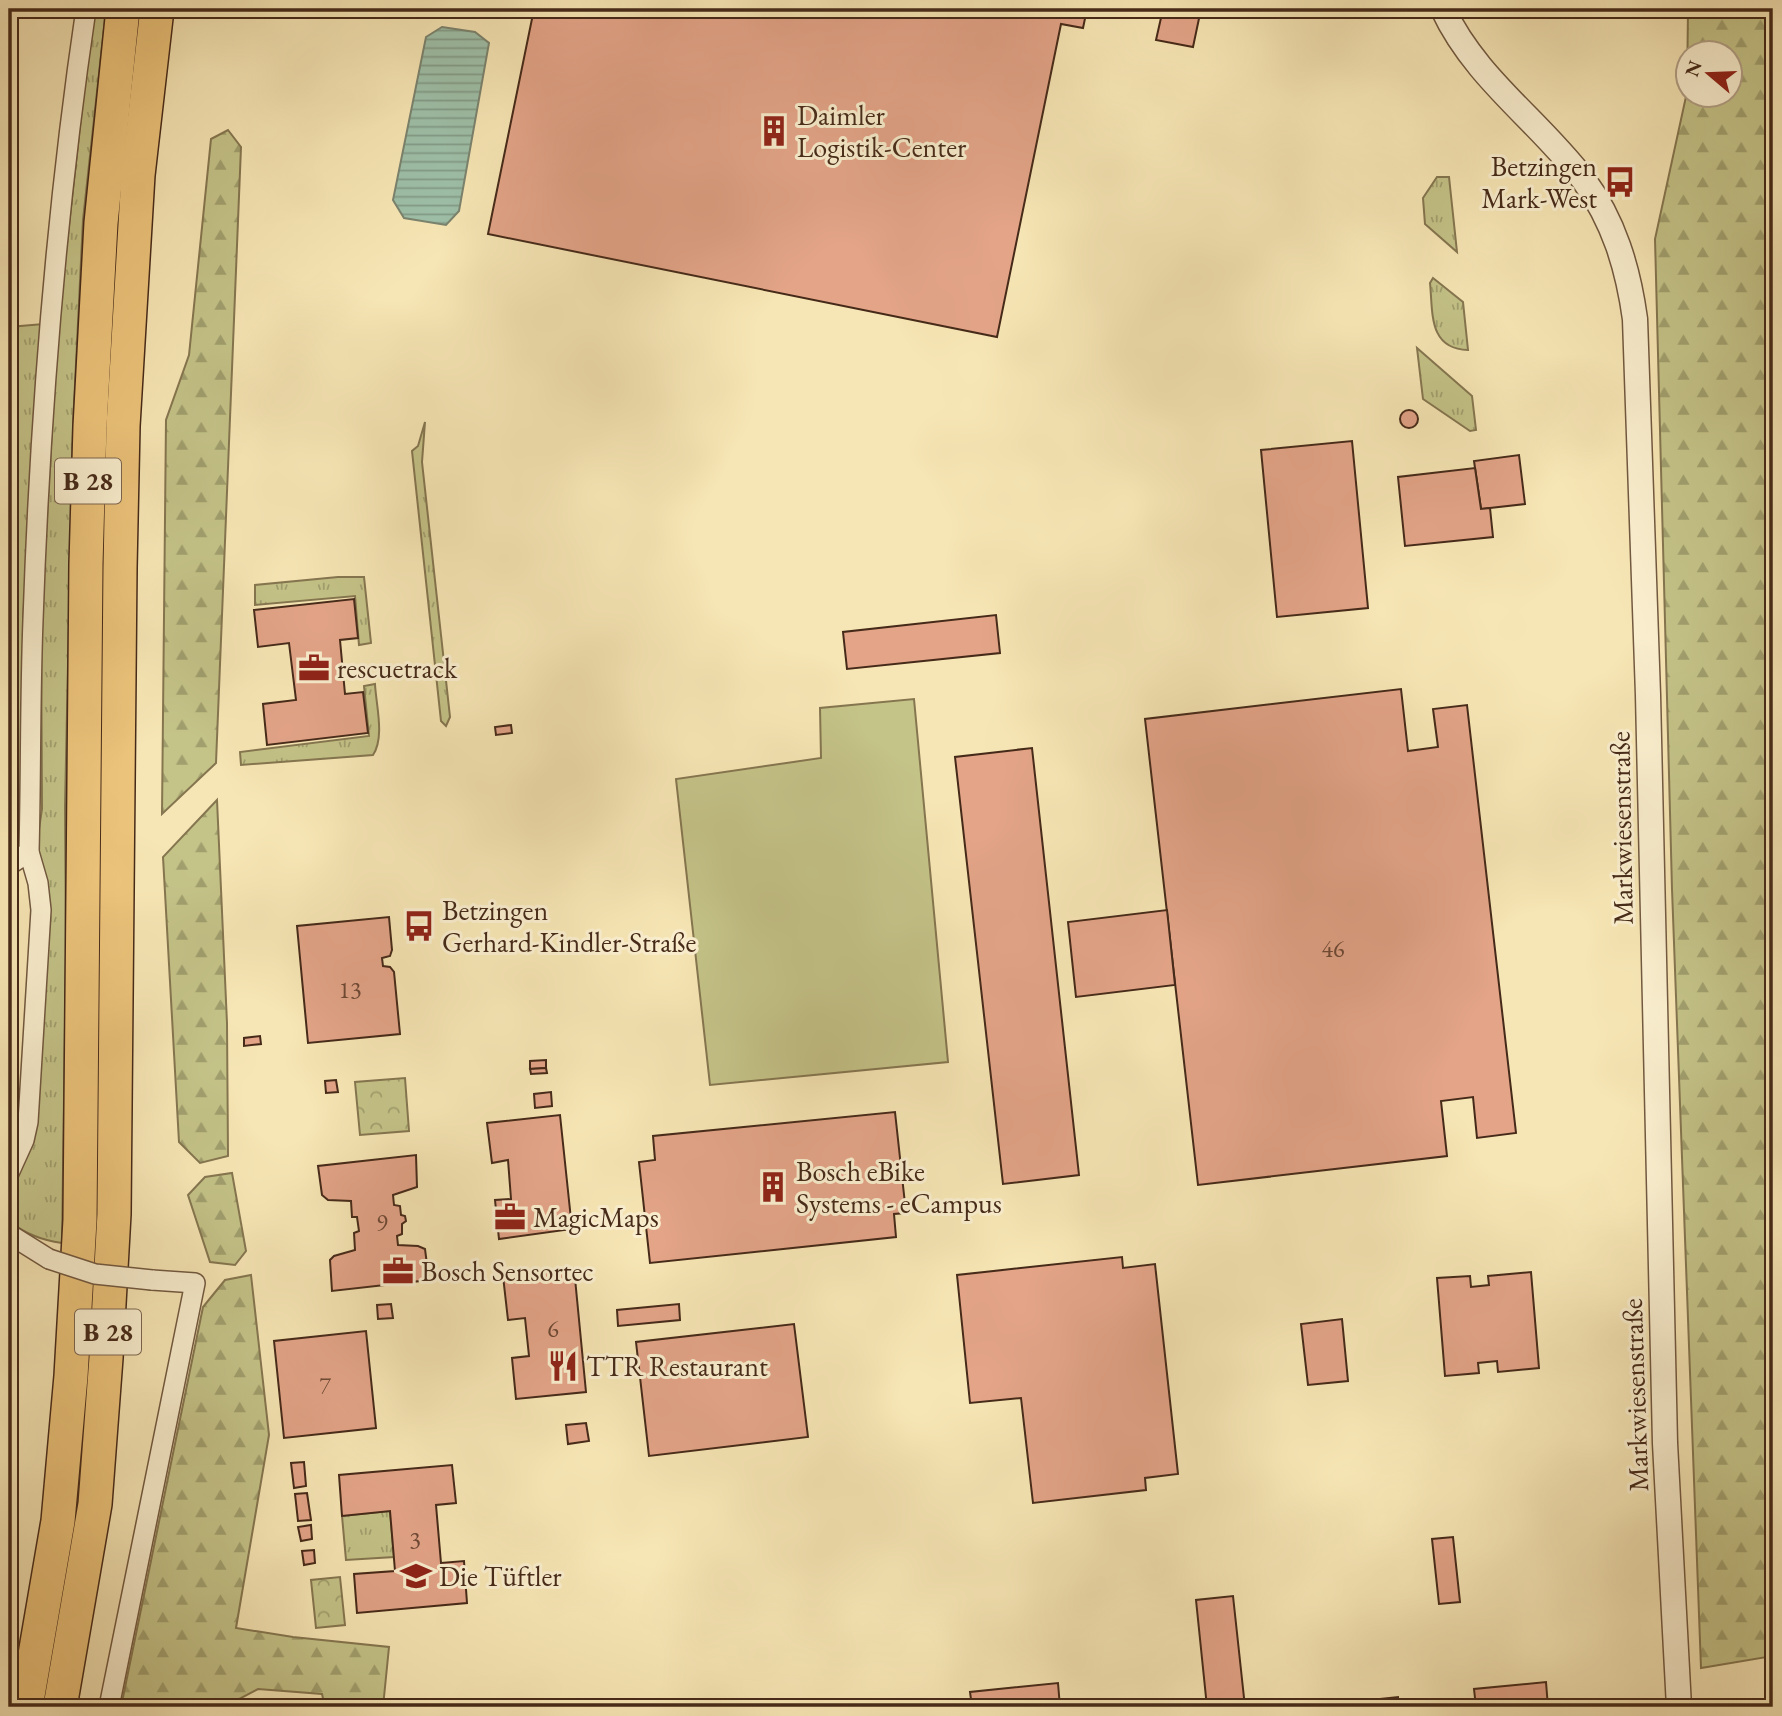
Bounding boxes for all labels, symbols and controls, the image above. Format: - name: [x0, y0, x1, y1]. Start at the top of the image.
- north arrow: [1674, 38, 1744, 108]
- text: N: [1679, 57, 1708, 80]
- place label: Daimler Logistik-Center: [797, 97, 967, 165]
- building icon: Daimler Logistik-Center: [757, 114, 791, 148]
- place label: Betzingen Mark-West: [1481, 148, 1597, 216]
- bus stop icon: Betzingen Mark-West: [1603, 165, 1637, 199]
- road number: B 28: [55, 458, 121, 503]
- place label: rescuetrack: [337, 650, 458, 686]
- office icon: rescuetrack: [297, 651, 331, 685]
- street label: Markwiesenstraße: [1601, 731, 1641, 925]
- place label: Betzingen Gerhard-Kindler-Straße: [442, 892, 696, 960]
- bus stop icon: Betzingen Gerhard-Kindler-Straße: [402, 909, 436, 943]
- house number: 46: [1321, 933, 1345, 964]
- house number: 13: [338, 974, 362, 1005]
- place label: Bosch eBike Systems - eCampus: [796, 1153, 1002, 1221]
- building icon: Bosch eBike Systems - eCampus: [756, 1170, 790, 1204]
- place label: MagicMaps: [533, 1199, 659, 1235]
- office icon: MagicMaps: [493, 1200, 527, 1234]
- house number: 9: [376, 1207, 388, 1238]
- place label: Bosch Sensortec: [421, 1253, 594, 1289]
- office icon: Bosch Sensortec: [381, 1254, 415, 1288]
- street label: Markwiesenstraße: [1614, 1298, 1656, 1492]
- road number: B 28: [75, 1310, 141, 1354]
- house number: 6: [547, 1313, 559, 1344]
- place label: TTR Restaurant: [586, 1348, 768, 1384]
- restaurant icon: TTR Restaurant: [546, 1349, 580, 1383]
- house number: 7: [319, 1370, 331, 1401]
- house number: 3: [409, 1524, 421, 1555]
- place label: Die Tüftler: [439, 1558, 562, 1594]
- school or university icon: Die Tüftler: [399, 1559, 433, 1593]

